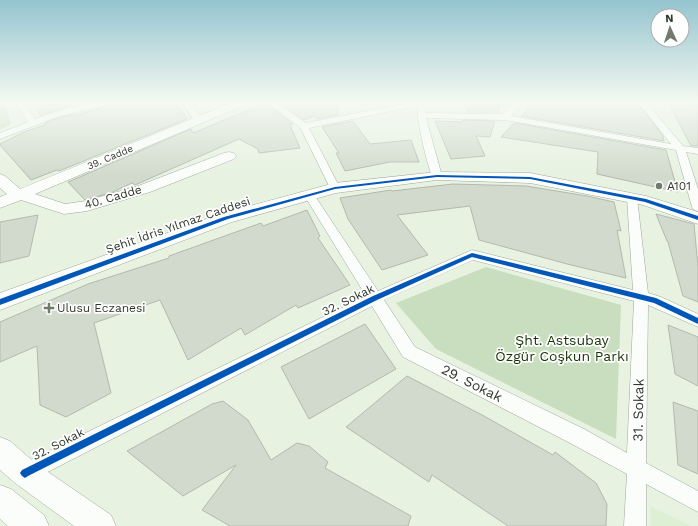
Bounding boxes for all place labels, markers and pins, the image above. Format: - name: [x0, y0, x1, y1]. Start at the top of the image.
- place label: A101: [667, 179, 691, 193]
- marker: A101: [654, 181, 664, 191]
- place label: Ulusu Eczanesi: [57, 301, 146, 315]
- marker: Ulusu Eczanesi: [44, 303, 54, 313]

